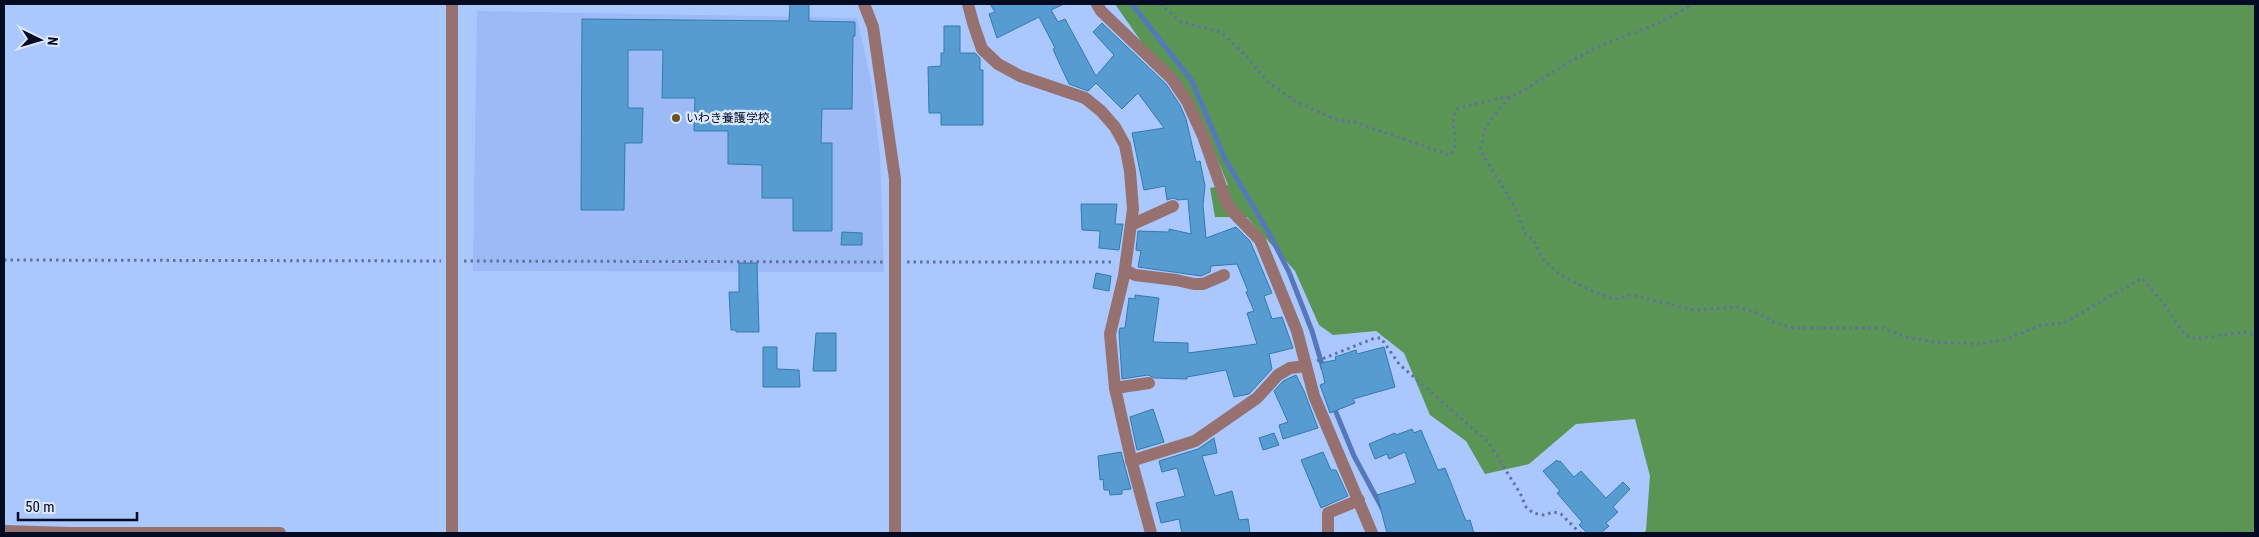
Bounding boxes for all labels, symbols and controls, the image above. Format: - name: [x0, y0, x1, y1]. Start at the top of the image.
- north arrow: [15, 15, 65, 65]
- text: N: [45, 36, 61, 46]
- place label: いわき養護学校: [686, 111, 770, 125]
- marker: いわき養護学校: [670, 112, 682, 124]
- scale bar: [18, 490, 136, 522]
- text: 50 m: [25, 498, 55, 516]

